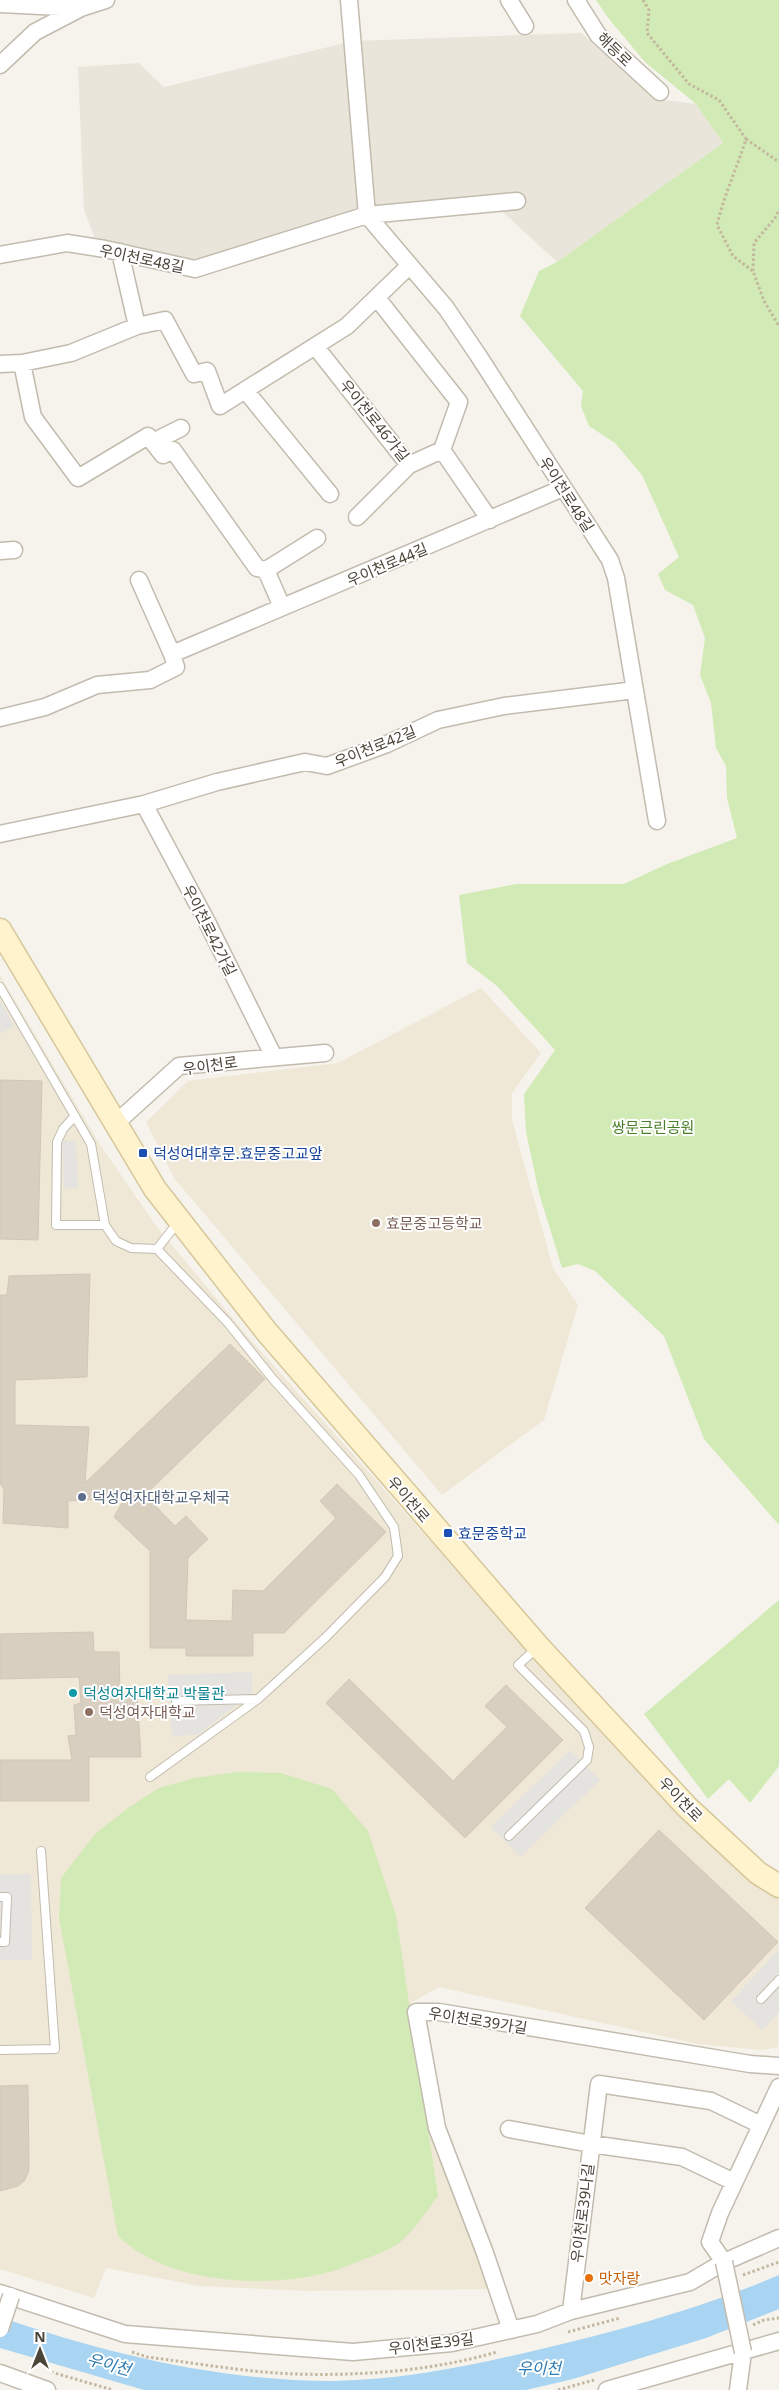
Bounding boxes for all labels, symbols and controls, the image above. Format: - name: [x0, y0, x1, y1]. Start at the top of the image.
- street label: 해등로: [593, 27, 637, 71]
- street label: 우이천로48길: [98, 239, 186, 277]
- street label: 우이천로46가길: [336, 375, 414, 465]
- street label: 우이천로48길: [535, 452, 599, 536]
- street label: 우이천로44길: [343, 538, 431, 590]
- street label: 우이천로42길: [331, 721, 419, 771]
- street label: 우이천로42가길: [178, 881, 242, 979]
- street label: 우이천로: [181, 1051, 239, 1079]
- park label: 쌍문근린공원: [612, 1117, 694, 1137]
- place label: 덕성여대후문.효문중고교앞: [153, 1143, 323, 1163]
- marker: 덕성여대후문.효문중고교앞: [137, 1147, 149, 1159]
- place label: 효문중고등학교: [386, 1213, 483, 1233]
- marker: 효문중고등학교: [370, 1217, 382, 1229]
- street label: 우이천로: [383, 1472, 435, 1526]
- place label: 덕성여자대학교우체국: [92, 1487, 230, 1507]
- marker: 덕성여자대학교우체국: [76, 1491, 88, 1503]
- place label: 효문중학교: [458, 1523, 527, 1543]
- marker: 효문중학교: [442, 1527, 454, 1539]
- place label: 덕성여자대학교 박물관: [83, 1683, 225, 1703]
- marker: 덕성여자대학교 박물관: [67, 1687, 79, 1699]
- place label: 덕성여자대학교: [99, 1702, 196, 1722]
- marker: 덕성여자대학교: [83, 1706, 95, 1718]
- street label: 우이천로: [655, 1772, 707, 1826]
- street label: 우이천로39가길: [427, 2002, 529, 2038]
- street label: 우이천로39나길: [566, 2162, 598, 2264]
- place label: 맛자랑: [599, 2268, 641, 2288]
- marker: 맛자랑: [583, 2272, 595, 2284]
- north arrow: [15, 2325, 65, 2375]
- text: N: [34, 2327, 46, 2346]
- street label: 우이천로39길: [387, 2328, 475, 2358]
- water label: 우이천: [85, 2348, 135, 2381]
- water label: 우이천: [517, 2357, 563, 2379]

